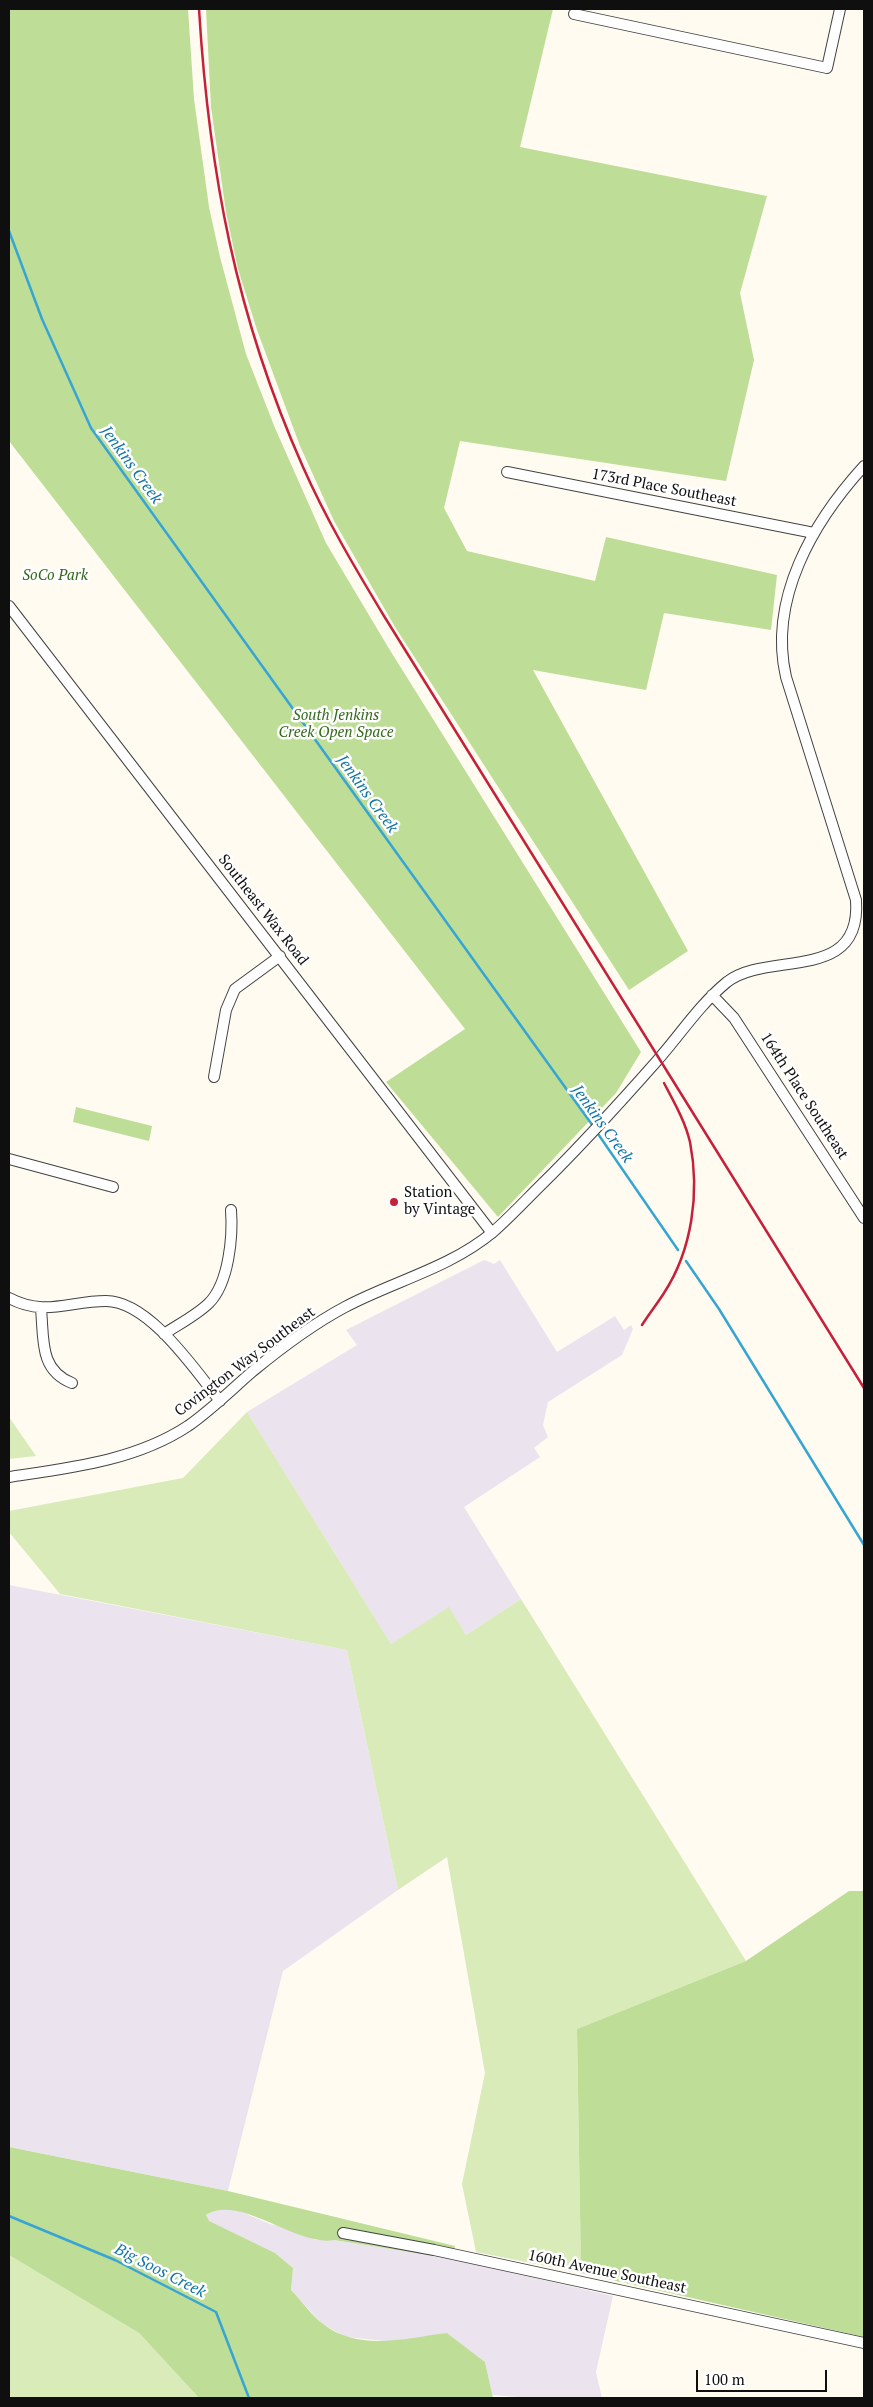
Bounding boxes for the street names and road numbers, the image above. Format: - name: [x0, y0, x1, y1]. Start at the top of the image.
- street label: 173rd Place Southeast: [590, 465, 738, 511]
- street label: Southeast Wax Road: [214, 851, 312, 969]
- street label: 164th Place Southeast: [756, 1029, 852, 1163]
- street label: Covington Way Southeast: [171, 1303, 319, 1421]
- street label: 160th Avenue Southeast: [526, 2246, 688, 2298]

